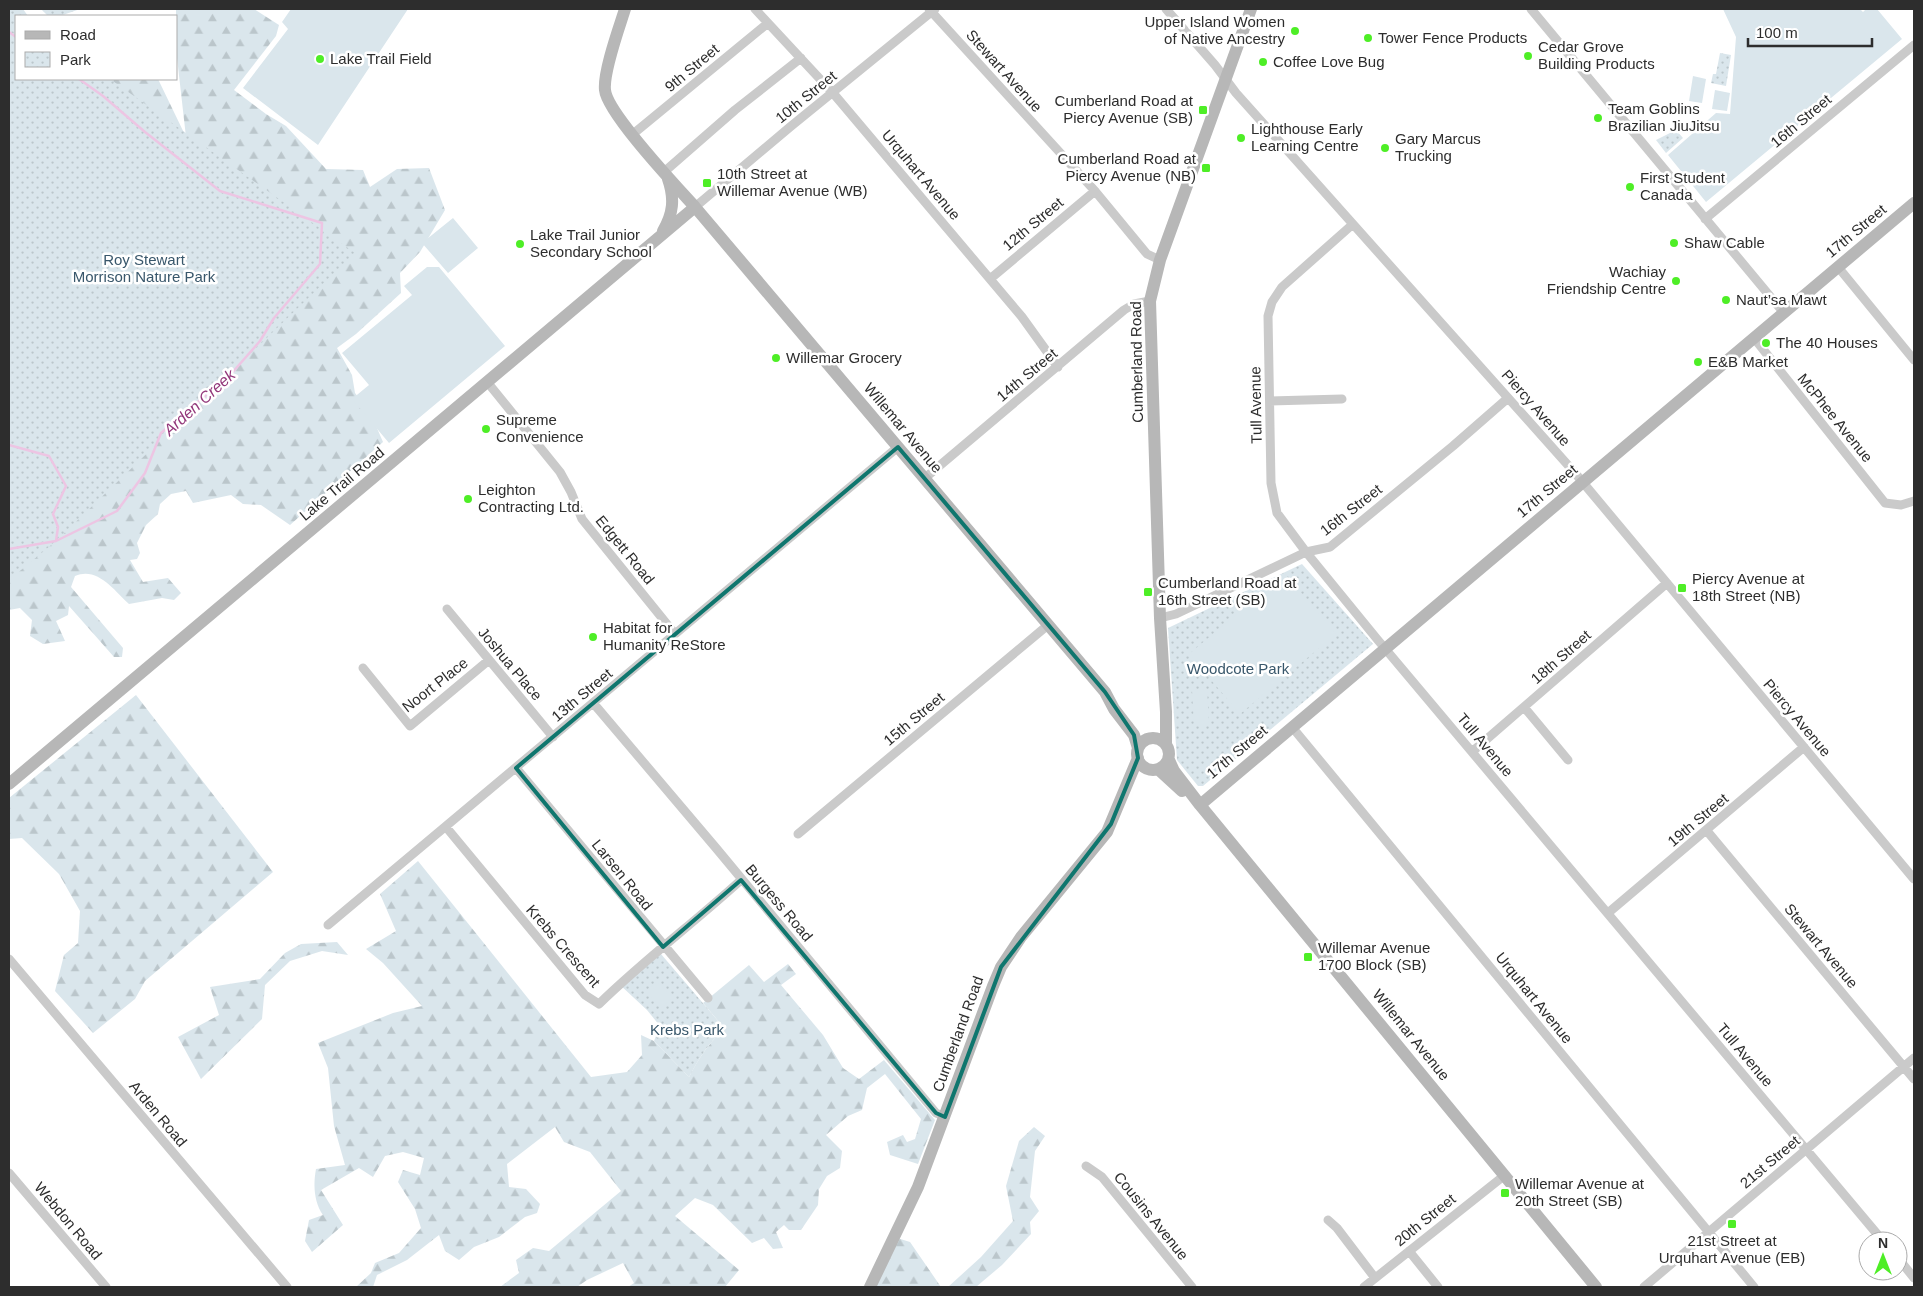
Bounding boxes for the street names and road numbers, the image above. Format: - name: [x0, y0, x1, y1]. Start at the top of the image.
- street label: Stewart Avenue: [963, 26, 1046, 115]
- street label: 9th Street: [661, 40, 723, 95]
- street label: 10th Street: [772, 66, 840, 126]
- street label: 16th Street: [1767, 90, 1835, 151]
- street label: Urquhart Avenue: [879, 126, 964, 223]
- street label: 12th Street: [999, 193, 1067, 254]
- street label: 17th Street: [1822, 200, 1890, 261]
- street label: Cumberland Road: [1127, 301, 1146, 423]
- street label: 14th Street: [993, 344, 1061, 405]
- street label: Tull Avenue: [1246, 366, 1265, 444]
- street label: Piercy Avenue: [1499, 366, 1574, 449]
- street label: McPhee Avenue: [1794, 370, 1876, 465]
- street label: Willemar Avenue: [861, 379, 946, 476]
- street label: Lake Trail Road: [296, 443, 387, 524]
- street label: 17th Street: [1513, 460, 1581, 521]
- street label: 16th Street: [1317, 480, 1385, 539]
- street label: Edgett Road: [593, 512, 658, 587]
- street label: Joshua Place: [475, 624, 546, 704]
- street label: 18th Street: [1527, 626, 1595, 687]
- street label: Noort Place: [399, 654, 471, 715]
- street label: 13th Street: [548, 664, 616, 725]
- street label: Piercy Avenue: [1760, 676, 1835, 760]
- street label: 15th Street: [880, 688, 948, 749]
- street label: Tull Avenue: [1454, 710, 1517, 780]
- street label: 17th Street: [1203, 721, 1271, 782]
- street label: 19th Street: [1664, 789, 1732, 850]
- street label: Larsen Road: [589, 836, 656, 913]
- street label: Burgess Road: [742, 861, 816, 945]
- street label: Stewart Avenue: [1781, 900, 1862, 991]
- street label: Krebs Crescent: [523, 901, 604, 991]
- street label: Urquhart Avenue: [1492, 949, 1576, 1047]
- street label: Cumberland Road: [929, 974, 986, 1094]
- street label: Willemar Avenue: [1369, 986, 1453, 1084]
- street label: Tull Avenue: [1714, 1020, 1777, 1090]
- street label: Arden Road: [126, 1078, 191, 1150]
- street label: 21st Street: [1736, 1131, 1804, 1191]
- street label: Cousins Avenue: [1111, 1168, 1192, 1263]
- street label: Webdon Road: [31, 1179, 106, 1263]
- street label: 20th Street: [1391, 1189, 1459, 1249]

